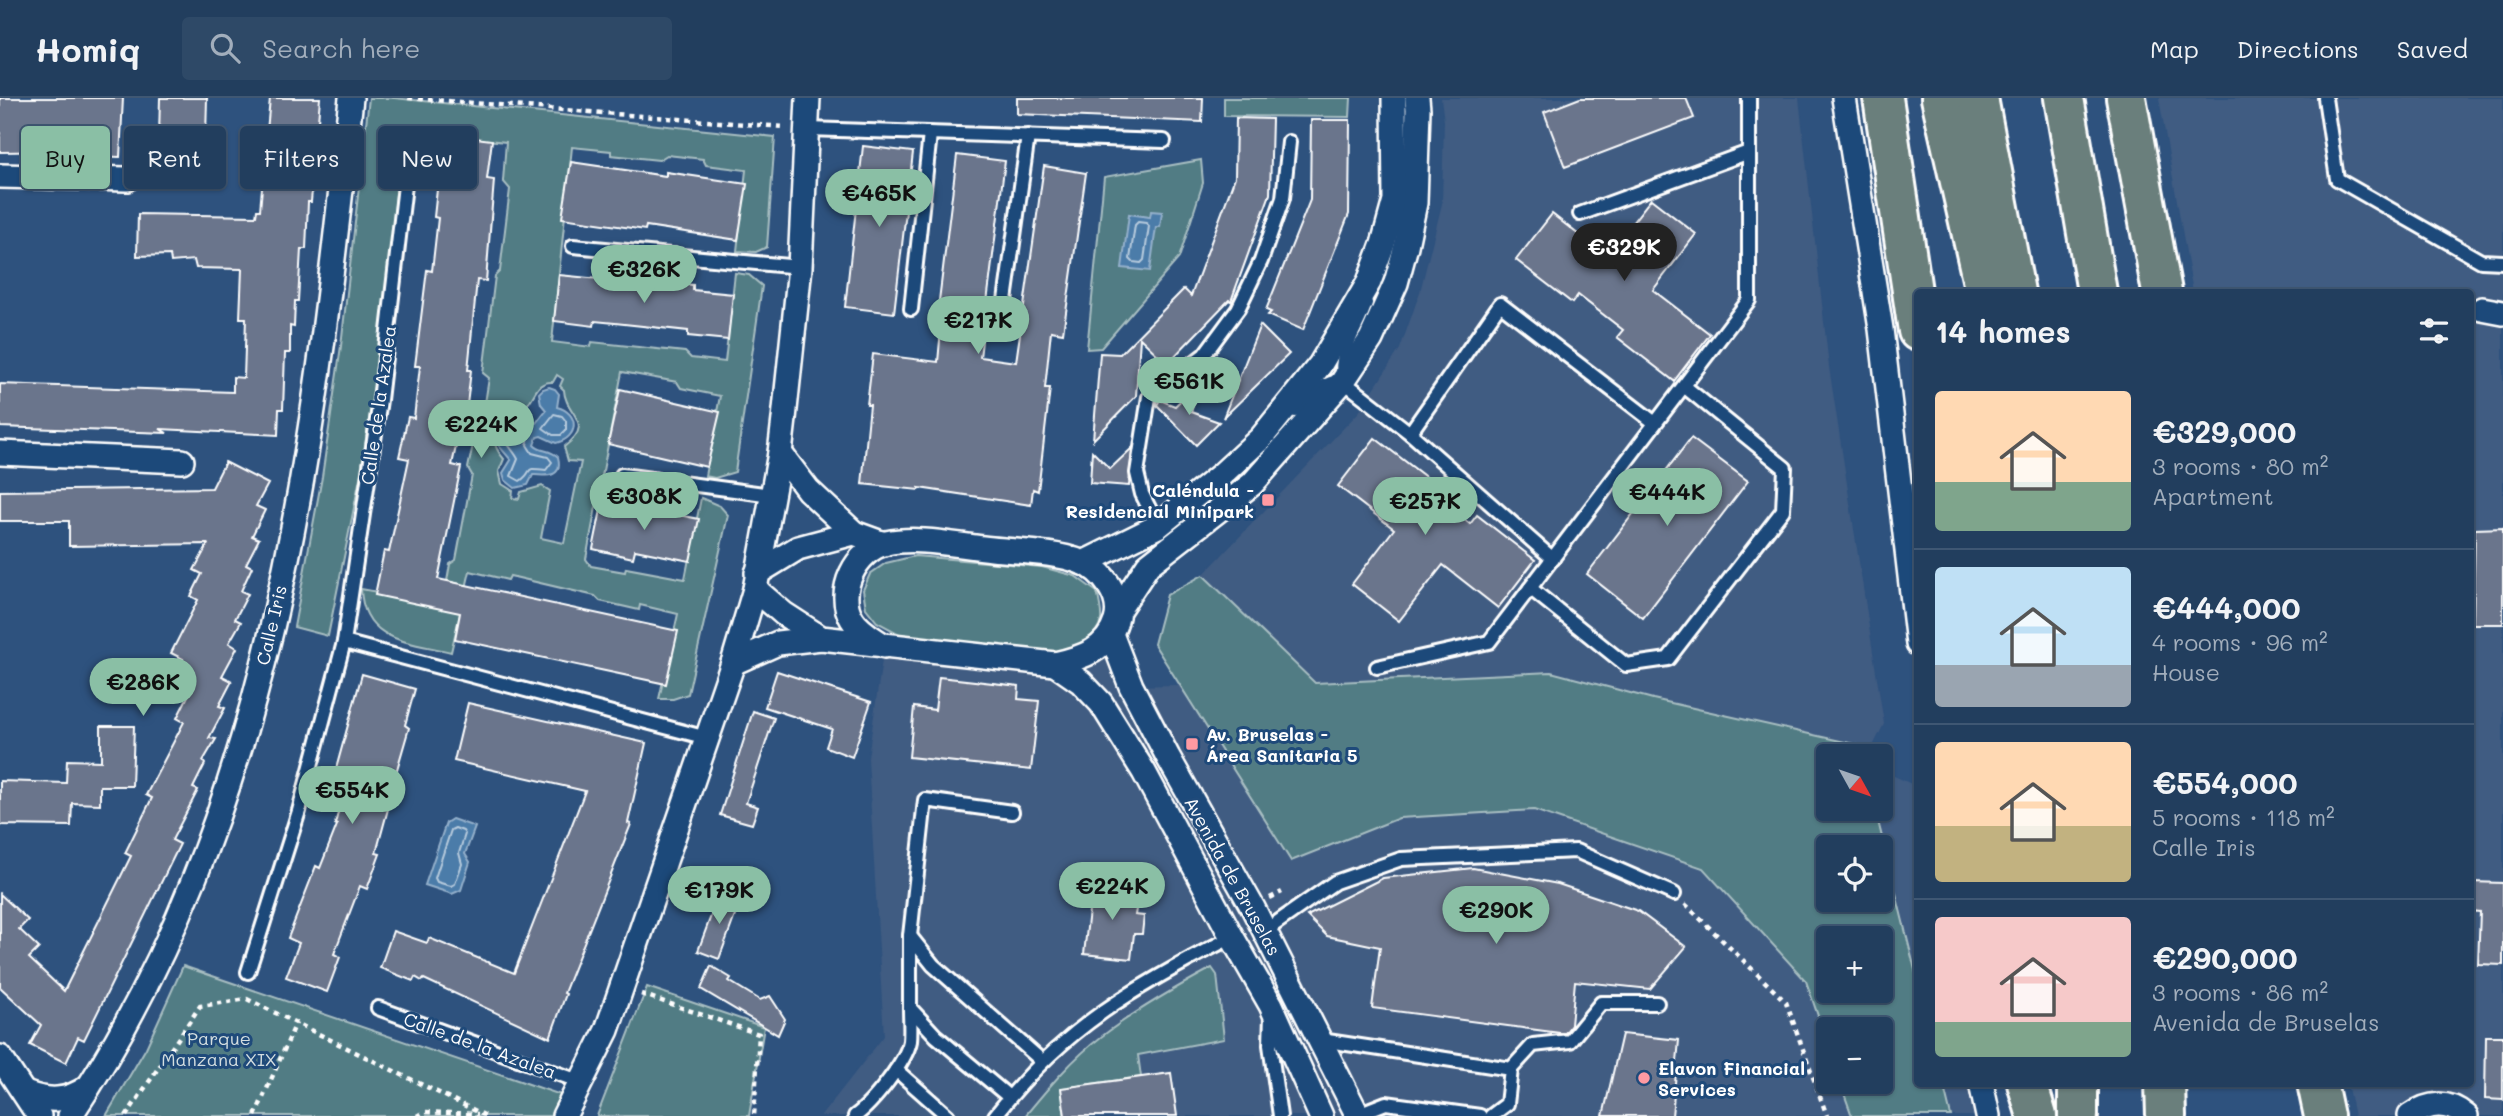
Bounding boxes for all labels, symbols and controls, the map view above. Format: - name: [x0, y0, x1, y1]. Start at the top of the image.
- search box: [182, 17, 672, 80]
- text: Homiq: [35, 27, 140, 70]
- icon: search: [206, 29, 244, 67]
- text: Search here: [262, 31, 420, 65]
- text: Map: [2150, 33, 2199, 64]
- text: Directions: [2237, 33, 2359, 64]
- text: Saved: [2397, 33, 2468, 64]
- chip: Buy: [21, 126, 110, 189]
- chip: Rent: [124, 126, 226, 189]
- chip: Filters: [240, 126, 364, 189]
- chip: New: [378, 126, 477, 189]
- pin: €465K: [830, 170, 928, 229]
- text: €465K: [841, 177, 917, 207]
- pin: €329K: [1575, 223, 1673, 283]
- text: €329K: [1587, 231, 1661, 261]
- pin: €326K: [595, 246, 693, 305]
- text: €326K: [607, 253, 681, 283]
- pin: €217K: [929, 296, 1027, 356]
- text: €217K: [943, 304, 1013, 334]
- text: 14 homes: [1935, 311, 2071, 351]
- icon: filters: [2415, 312, 2453, 350]
- street label: Calle de la Azalea: [355, 324, 401, 486]
- pin: €561K: [1140, 358, 1238, 417]
- text: €561K: [1153, 365, 1225, 395]
- pin: €224K: [432, 400, 530, 460]
- text: €224K: [444, 408, 518, 438]
- text: €329,000: [2152, 411, 2296, 451]
- icon: home: [1991, 419, 2075, 503]
- text: 3 rooms · 80 m²: [2152, 451, 2328, 481]
- pin: €444K: [1618, 468, 1716, 528]
- pin: €308K: [595, 472, 693, 532]
- text: €444K: [1628, 476, 1706, 506]
- place label: Caléndula - Residencial Minipark: [1065, 478, 1254, 523]
- pin: €257K: [1376, 478, 1474, 537]
- text: €308K: [606, 480, 682, 510]
- text: Apartment: [2152, 481, 2274, 511]
- text: €257K: [1389, 485, 1461, 515]
- marker: Caléndula - Residencial Minipark: [1260, 492, 1276, 508]
- street label: Calle Iris: [250, 583, 292, 667]
- text: €444,000: [2152, 587, 2300, 627]
- icon: home: [1991, 595, 2075, 679]
- text: 4 rooms · 96 m²: [2152, 627, 2328, 657]
- text: House: [2152, 657, 2220, 687]
- pin: €286K: [94, 658, 192, 718]
- text: €286K: [106, 666, 180, 696]
- place label: Av. Bruselas - Área Sanitaria 5: [1206, 722, 1357, 767]
- marker: Av. Bruselas - Área Sanitaria 5: [1184, 736, 1200, 752]
- north arrow: [1816, 744, 1894, 821]
- map controls: [1816, 744, 1893, 1094]
- text: €554,000: [2152, 762, 2297, 802]
- pin: €554K: [303, 766, 401, 826]
- icon: home: [1991, 770, 2075, 854]
- text: €554K: [314, 774, 390, 804]
- street label: Avenida de Bruselas: [1179, 792, 1287, 960]
- text: 5 rooms · 118 m²: [2152, 802, 2335, 832]
- text: Calle Iris: [2152, 832, 2256, 862]
- button: locate: [1816, 835, 1893, 912]
- pin: €224K: [1063, 862, 1161, 922]
- pin: €179K: [670, 866, 768, 926]
- text: €224K: [1075, 870, 1149, 900]
- text: €179K: [684, 874, 754, 904]
- pin: €290K: [1447, 886, 1545, 946]
- text: €290K: [1458, 894, 1534, 924]
- button: +: [1816, 926, 1893, 1003]
- text: €290,000: [2152, 937, 2298, 977]
- icon: home: [1991, 945, 2075, 1029]
- text: 3 rooms · 86 m²: [2152, 977, 2328, 1007]
- street label: Calle de la Azalea: [401, 1006, 559, 1084]
- text: Avenida de Bruselas: [2152, 1007, 2379, 1037]
- button: −: [1816, 1017, 1893, 1094]
- park label: Parque Manzana XIX: [161, 1026, 277, 1071]
- place label: Elavon Financial Services: [1658, 1056, 1805, 1101]
- marker: Elavon Financial Services: [1636, 1070, 1652, 1086]

